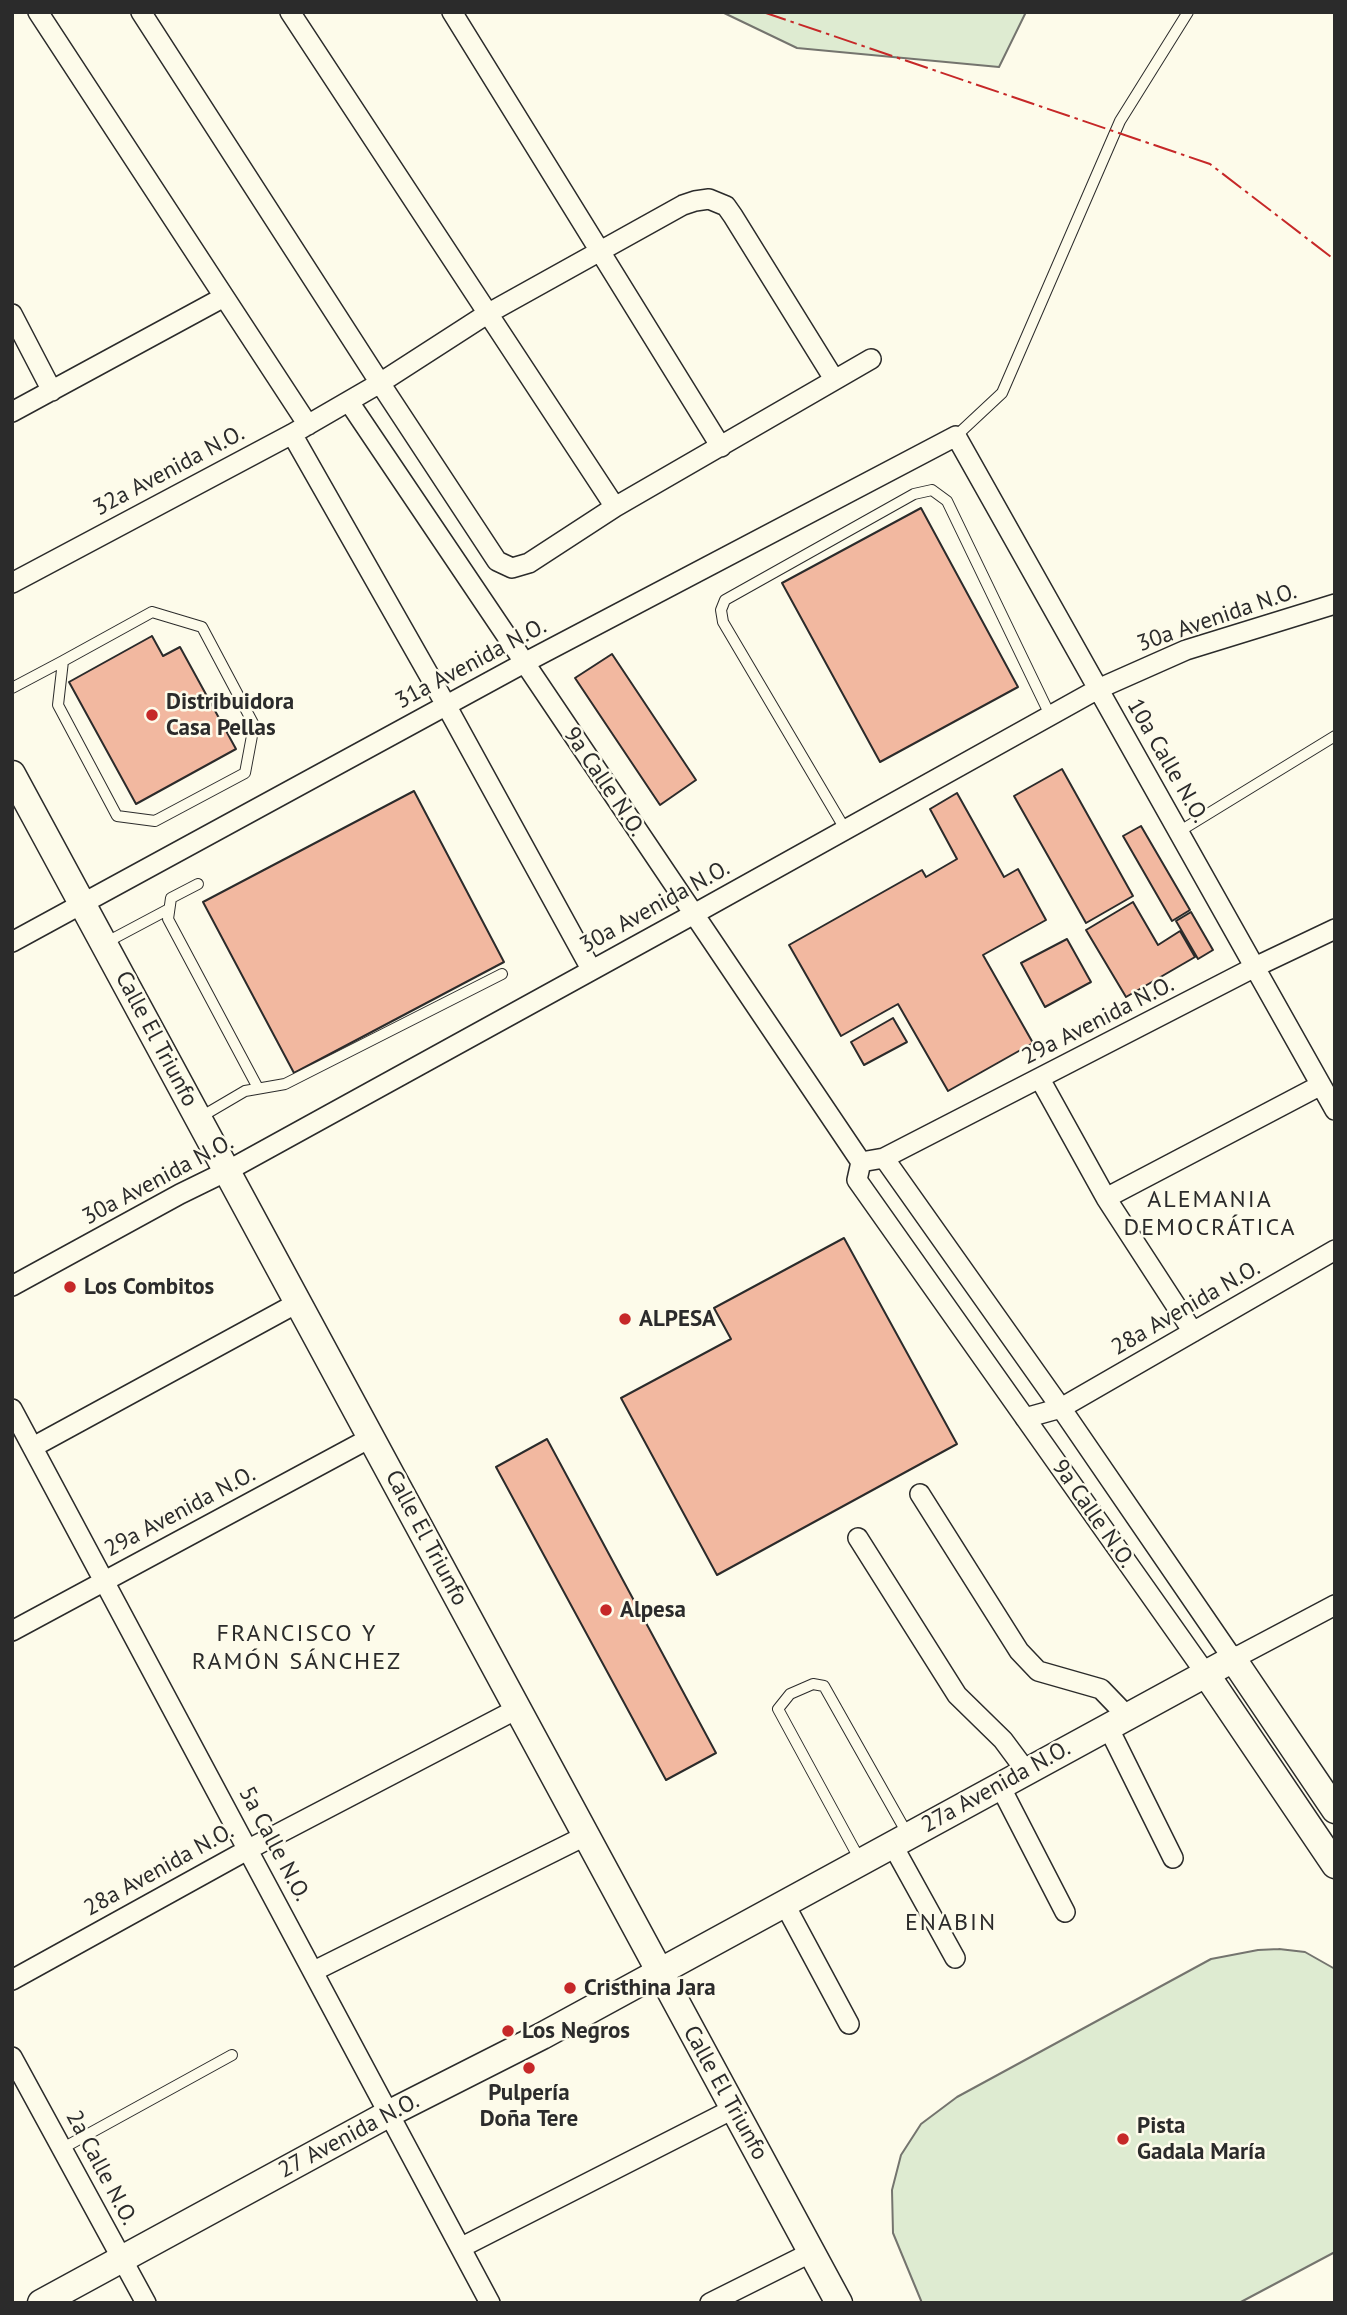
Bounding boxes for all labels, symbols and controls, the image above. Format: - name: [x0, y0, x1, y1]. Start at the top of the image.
- street label: 32a Avenida N.O.: [89, 420, 249, 522]
- street label: 30a Avenida N.O.: [1134, 578, 1300, 658]
- street label: 31a Avenida N.O.: [391, 613, 551, 715]
- place label: Distribuidora Casa Pellas: [166, 688, 294, 742]
- street label: 10a Calle N.O.: [1120, 694, 1214, 828]
- marker: Distribuidora Casa Pellas: [144, 707, 160, 723]
- street label: 9a Calle N.O.: [557, 722, 651, 842]
- street label: 30a Avenida N.O.: [575, 854, 735, 960]
- street label: Calle El Triunfo: [109, 967, 203, 1111]
- street label: 29a Avenida N.O.: [1017, 971, 1179, 1071]
- street label: 30a Avenida N.O.: [78, 1129, 238, 1231]
- district label: ALEMANIA DEMOCRÁTICA: [1125, 1186, 1295, 1242]
- street label: 28a Avenida N.O.: [1107, 1254, 1265, 1362]
- place label: Los Combitos: [84, 1273, 214, 1301]
- marker: Los Combitos: [62, 1279, 78, 1295]
- place label: ALPESA: [639, 1305, 716, 1333]
- marker: ALPESA: [617, 1311, 633, 1327]
- street label: 9a Calle N.O.: [1046, 1455, 1140, 1573]
- street label: 29a Avenida N.O.: [100, 1461, 260, 1563]
- street label: Calle El Triunfo: [379, 1466, 473, 1610]
- place label: Alpesa: [620, 1596, 686, 1624]
- marker: Alpesa: [598, 1602, 614, 1618]
- district label: FRANCISCO Y RAMÓN SÁNCHEZ: [193, 1620, 401, 1676]
- street label: 27a Avenida N.O.: [917, 1735, 1075, 1839]
- street label: 5a Calle N.O.: [232, 1782, 316, 1906]
- street label: 28a Avenida N.O.: [79, 1817, 239, 1923]
- district label: ENABIN: [906, 1909, 996, 1937]
- place label: Cristhina Jara: [584, 1974, 716, 2002]
- marker: Cristhina Jara: [562, 1980, 578, 1996]
- place label: Los Negros: [522, 2017, 630, 2045]
- street label: Calle El Triunfo: [677, 2021, 773, 2165]
- marker: Los Negros: [500, 2023, 516, 2039]
- marker: Pulpería Doña Tere: [521, 2060, 537, 2076]
- place label: Pulpería Doña Tere: [480, 2079, 578, 2133]
- street label: 27 Avenida N.O.: [274, 2087, 424, 2185]
- street label: 2a Calle N.O.: [59, 2106, 143, 2230]
- place label: Pista Gadala María: [1137, 2112, 1266, 2166]
- marker: Pista Gadala María: [1115, 2131, 1131, 2147]

